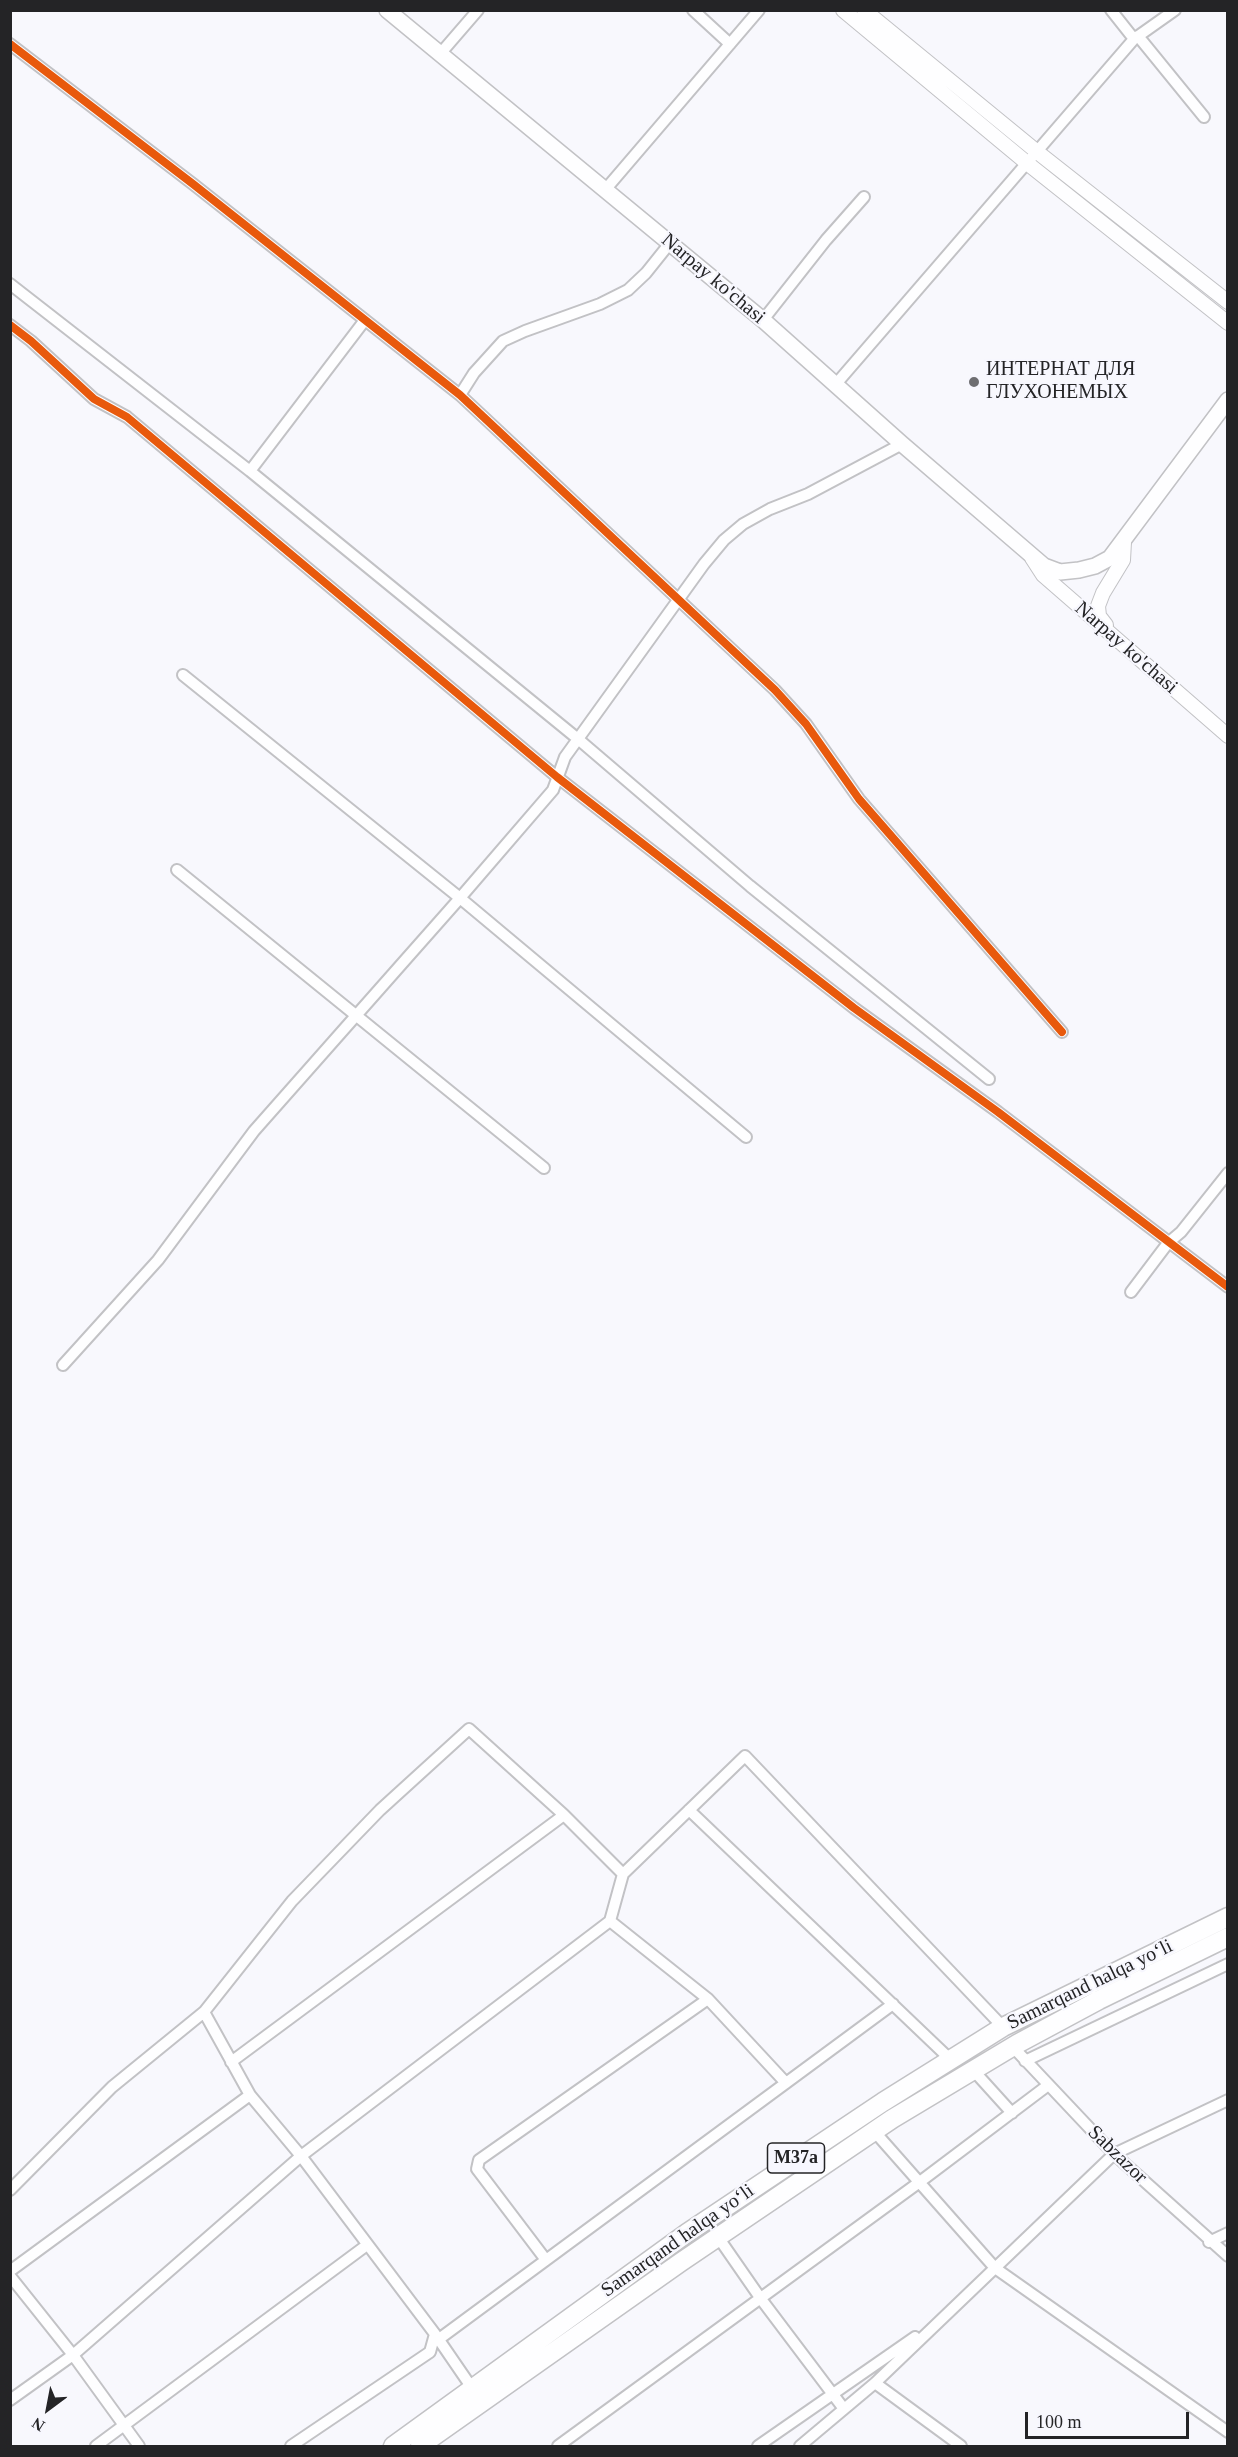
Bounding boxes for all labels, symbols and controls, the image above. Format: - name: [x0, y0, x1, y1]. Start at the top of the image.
- street label: Narpay ko'chasi: [656, 228, 770, 330]
- place label: ИНТЕРНАТ ДЛЯ ГЛУХОНЕМЫХ: [986, 358, 1135, 405]
- marker: ИНТЕРНАТ ДЛЯ ГЛУХОНЕМЫХ: [967, 375, 981, 389]
- street label: Narpay ko'chasi: [1070, 597, 1182, 699]
- street label: Samarqand halqa yoʻli: [1003, 1935, 1177, 2035]
- street label: Sabzazor: [1082, 2121, 1152, 2189]
- road number: M37a: [768, 2143, 824, 2173]
- street label: Samarqand halqa yoʻli: [597, 2179, 759, 2303]
- north arrow: [18, 2379, 78, 2439]
- scale bar: [1028, 2400, 1192, 2438]
- text: 100 m: [1036, 2412, 1082, 2432]
- text: N: [29, 2414, 48, 2435]

